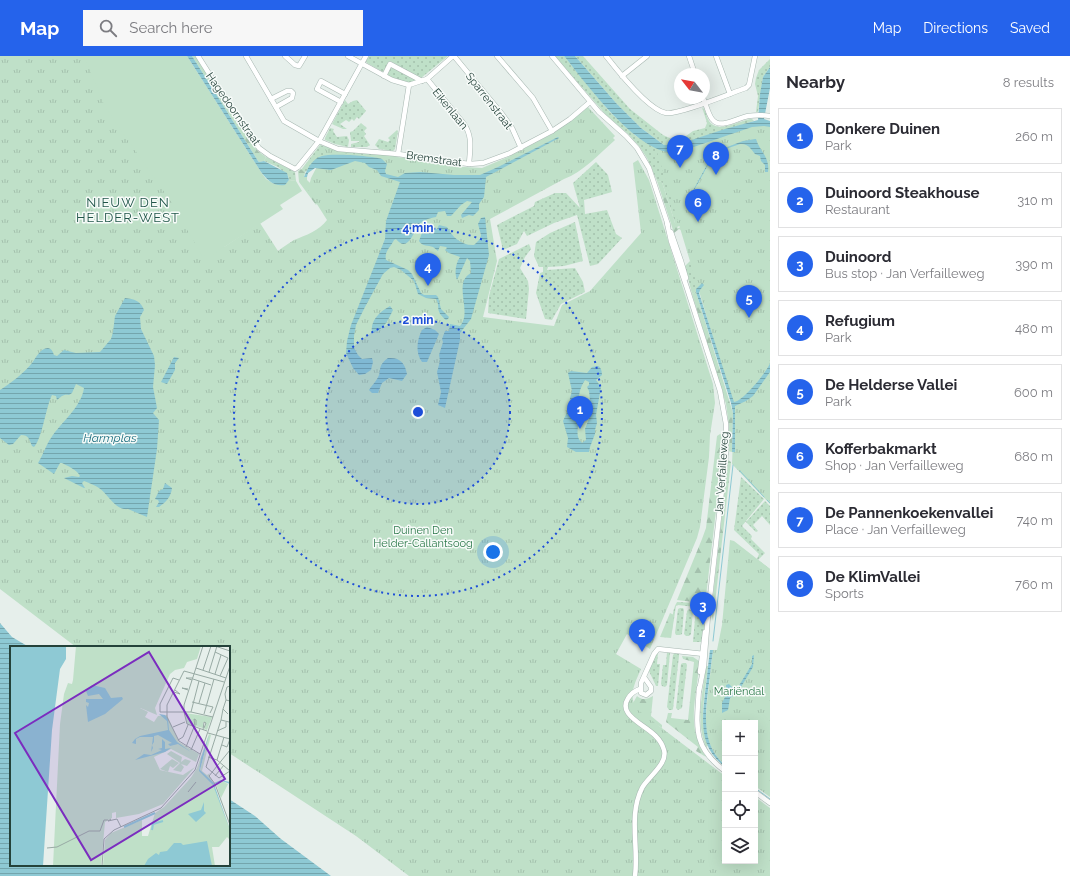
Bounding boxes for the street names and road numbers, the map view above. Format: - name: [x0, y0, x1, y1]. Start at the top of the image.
- street label: Hagedoornstraat: [203, 70, 263, 148]
- street label: Sparrenstraat: [463, 70, 515, 132]
- street label: Eikenlaan: [430, 86, 470, 132]
- street label: Bremstraat: [405, 149, 463, 169]
- street label: Jan Verfailleweg: [713, 431, 731, 515]

